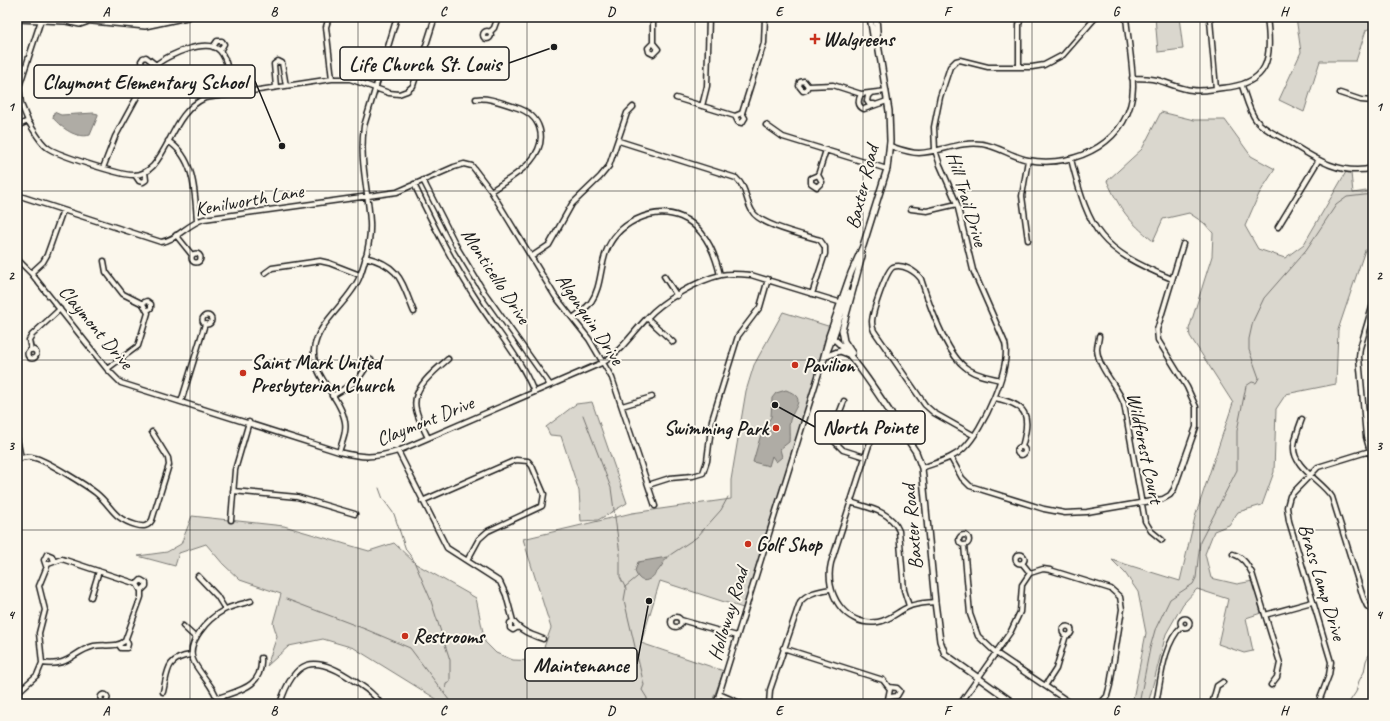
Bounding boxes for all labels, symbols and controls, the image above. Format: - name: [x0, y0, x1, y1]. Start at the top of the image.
- text: A: [103, 4, 111, 20]
- text: B: [271, 4, 279, 20]
- text: C: [440, 4, 448, 20]
- text: D: [607, 4, 616, 20]
- text: E: [776, 4, 785, 20]
- text: F: [944, 4, 953, 20]
- text: G: [1113, 4, 1121, 20]
- text: H: [1280, 4, 1290, 20]
- place label: Walgreens: [823, 27, 896, 52]
- marker: Walgreens: [810, 34, 820, 44]
- callout: Life Church St. Louis: [340, 47, 509, 80]
- text: Life Church St. Louis: [349, 51, 504, 77]
- callout: Claymont Elementary School: [34, 65, 255, 98]
- text: Claymont Elementary School: [43, 69, 252, 96]
- text: 1: [8, 99, 16, 115]
- text: 1: [1376, 99, 1384, 115]
- street label: Baxter Road: [840, 140, 885, 231]
- street label: Hill Trail Drive: [941, 149, 994, 251]
- street label: Kenilworth Lane: [193, 178, 307, 222]
- street label: Monticello Drive: [456, 223, 537, 330]
- text: 2: [8, 268, 15, 284]
- text: 2: [1376, 268, 1383, 284]
- street label: Algonquin Drive: [550, 269, 631, 371]
- street label: Claymont Drive: [53, 280, 140, 376]
- place label: Saint Mark United Presbyterian Church: [251, 350, 395, 398]
- place label: Pavilion: [803, 353, 856, 378]
- marker: Pavilion: [790, 360, 800, 370]
- marker: Saint Mark United Presbyterian Church: [238, 368, 248, 378]
- street label: Claymont Drive: [373, 390, 479, 452]
- street label: Wildforest Court: [1121, 390, 1169, 508]
- callout: North Pointe: [815, 411, 925, 444]
- text: North Pointe: [823, 414, 919, 440]
- place label: Swimming Park: [664, 416, 771, 441]
- marker: Swimming Park: [771, 423, 781, 433]
- text: 3: [8, 438, 15, 454]
- text: 3: [1376, 438, 1383, 454]
- street label: Baxter Road: [896, 480, 928, 571]
- street label: Brass Lamp Drive: [1292, 521, 1352, 645]
- place label: Golf Shop: [756, 532, 823, 557]
- marker: Golf Shop: [743, 539, 753, 549]
- street label: Holloway Road: [702, 562, 755, 663]
- text: 4: [8, 607, 16, 623]
- text: 4: [1376, 607, 1384, 623]
- place label: Restrooms: [413, 624, 486, 649]
- marker: Restrooms: [400, 631, 410, 641]
- callout: Maintenance: [525, 648, 637, 681]
- text: Maintenance: [533, 652, 631, 678]
- text: A: [103, 703, 111, 719]
- text: B: [271, 703, 279, 719]
- text: C: [440, 703, 448, 719]
- text: D: [607, 703, 616, 719]
- text: E: [776, 703, 785, 719]
- text: F: [944, 703, 953, 719]
- text: G: [1113, 703, 1121, 719]
- text: H: [1280, 703, 1290, 719]

